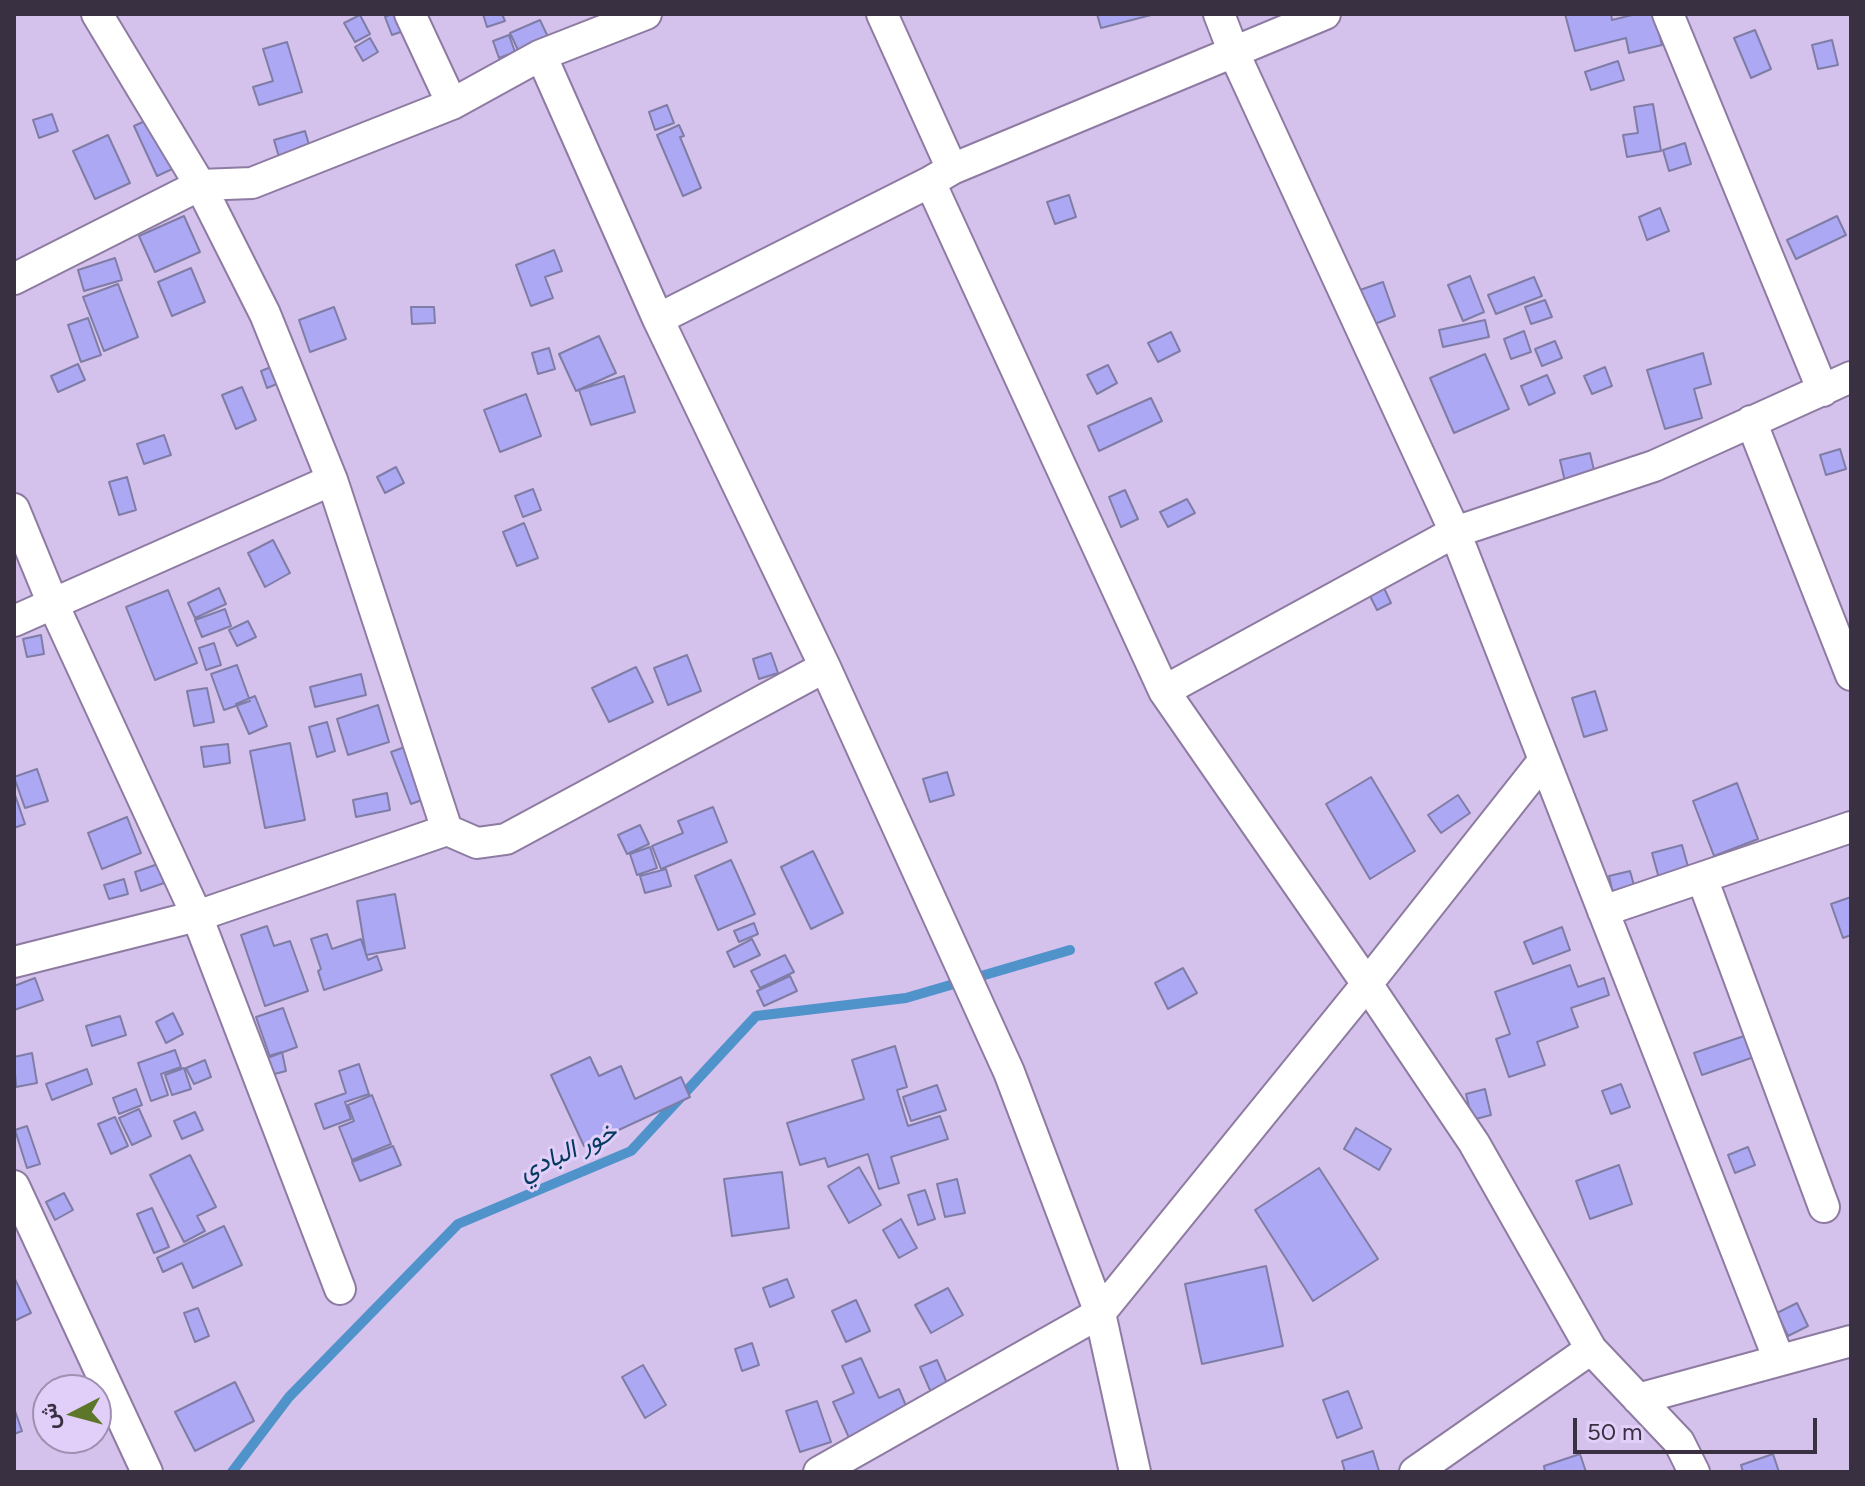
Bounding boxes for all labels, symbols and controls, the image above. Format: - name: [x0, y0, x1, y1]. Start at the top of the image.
- water label: خور البادي: [514, 1117, 622, 1187]
- north arrow: [32, 1374, 112, 1454]
- text: ش: [35, 1402, 64, 1431]
- scale bar: [1577, 1402, 1821, 1452]
- text: 50 m: [1587, 1417, 1643, 1446]

